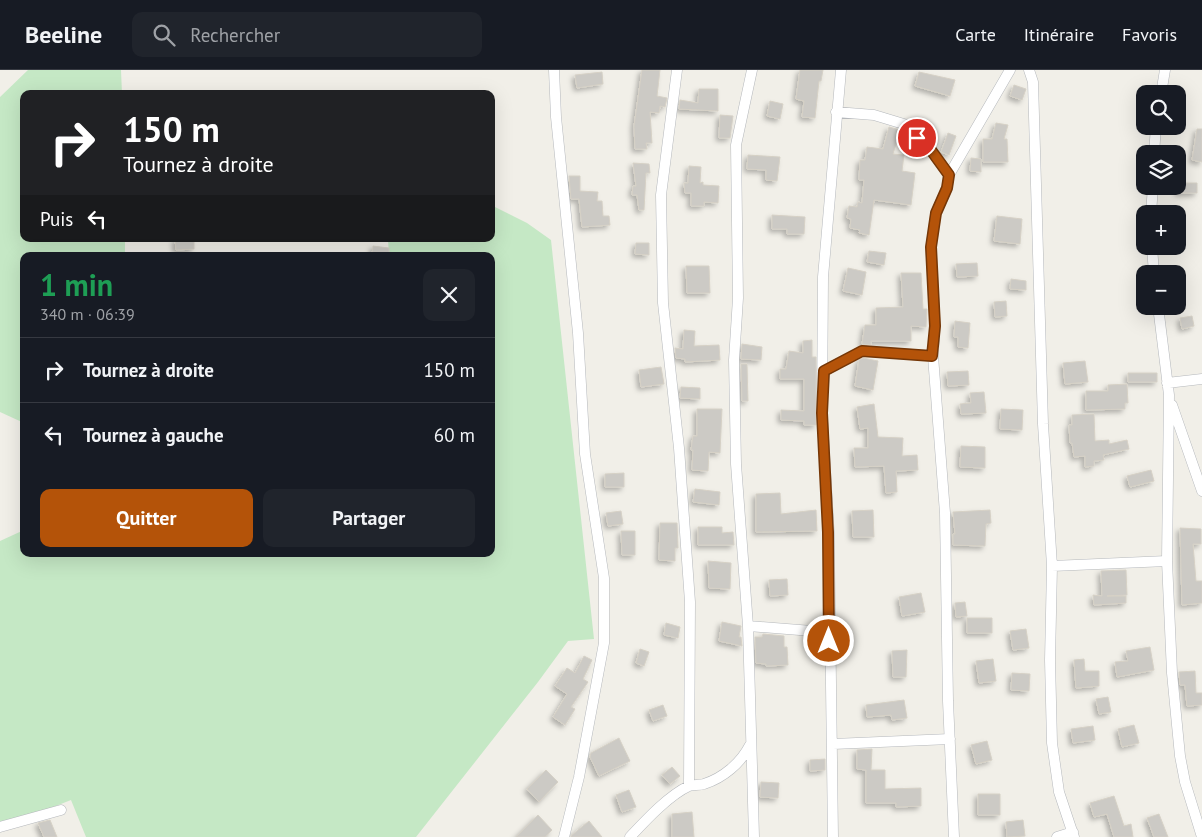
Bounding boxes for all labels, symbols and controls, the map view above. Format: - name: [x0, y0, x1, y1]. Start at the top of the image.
- search box: [132, 12, 482, 57]
- text: Beeline: [25, 19, 102, 50]
- icon: search: [150, 21, 178, 49]
- text: Rechercher: [190, 23, 280, 47]
- text: Carte: [955, 23, 996, 46]
- text: Itinéraire: [1024, 23, 1094, 46]
- text: Favoris: [1122, 23, 1177, 46]
- map controls: [1136, 85, 1186, 315]
- button: search: [1136, 85, 1186, 135]
- text: 150 m: [123, 106, 220, 152]
- icon: right: [40, 110, 105, 175]
- pin: [896, 117, 938, 159]
- icon: arrive: [903, 124, 931, 152]
- button: layers: [1136, 145, 1186, 195]
- text: Tournez à droite: [123, 150, 274, 178]
- icon: left: [83, 205, 111, 233]
- button: +: [1136, 205, 1186, 255]
- text: Puis: [40, 207, 73, 231]
- text: 1 min: [40, 265, 113, 304]
- button: −: [1136, 265, 1186, 315]
- button: close: [423, 269, 475, 321]
- text: 340 m · 06:39: [40, 304, 135, 324]
- icon: right: [40, 356, 68, 384]
- text: Tournez à droite: [83, 358, 214, 382]
- text: 150 m: [423, 358, 475, 382]
- icon: left: [40, 421, 68, 449]
- text: Tournez à gauche: [83, 423, 224, 447]
- text: 60 m: [434, 423, 475, 447]
- button: Quitter: [40, 489, 253, 547]
- button: Partager: [263, 489, 475, 547]
- position arrow: [802, 614, 854, 666]

